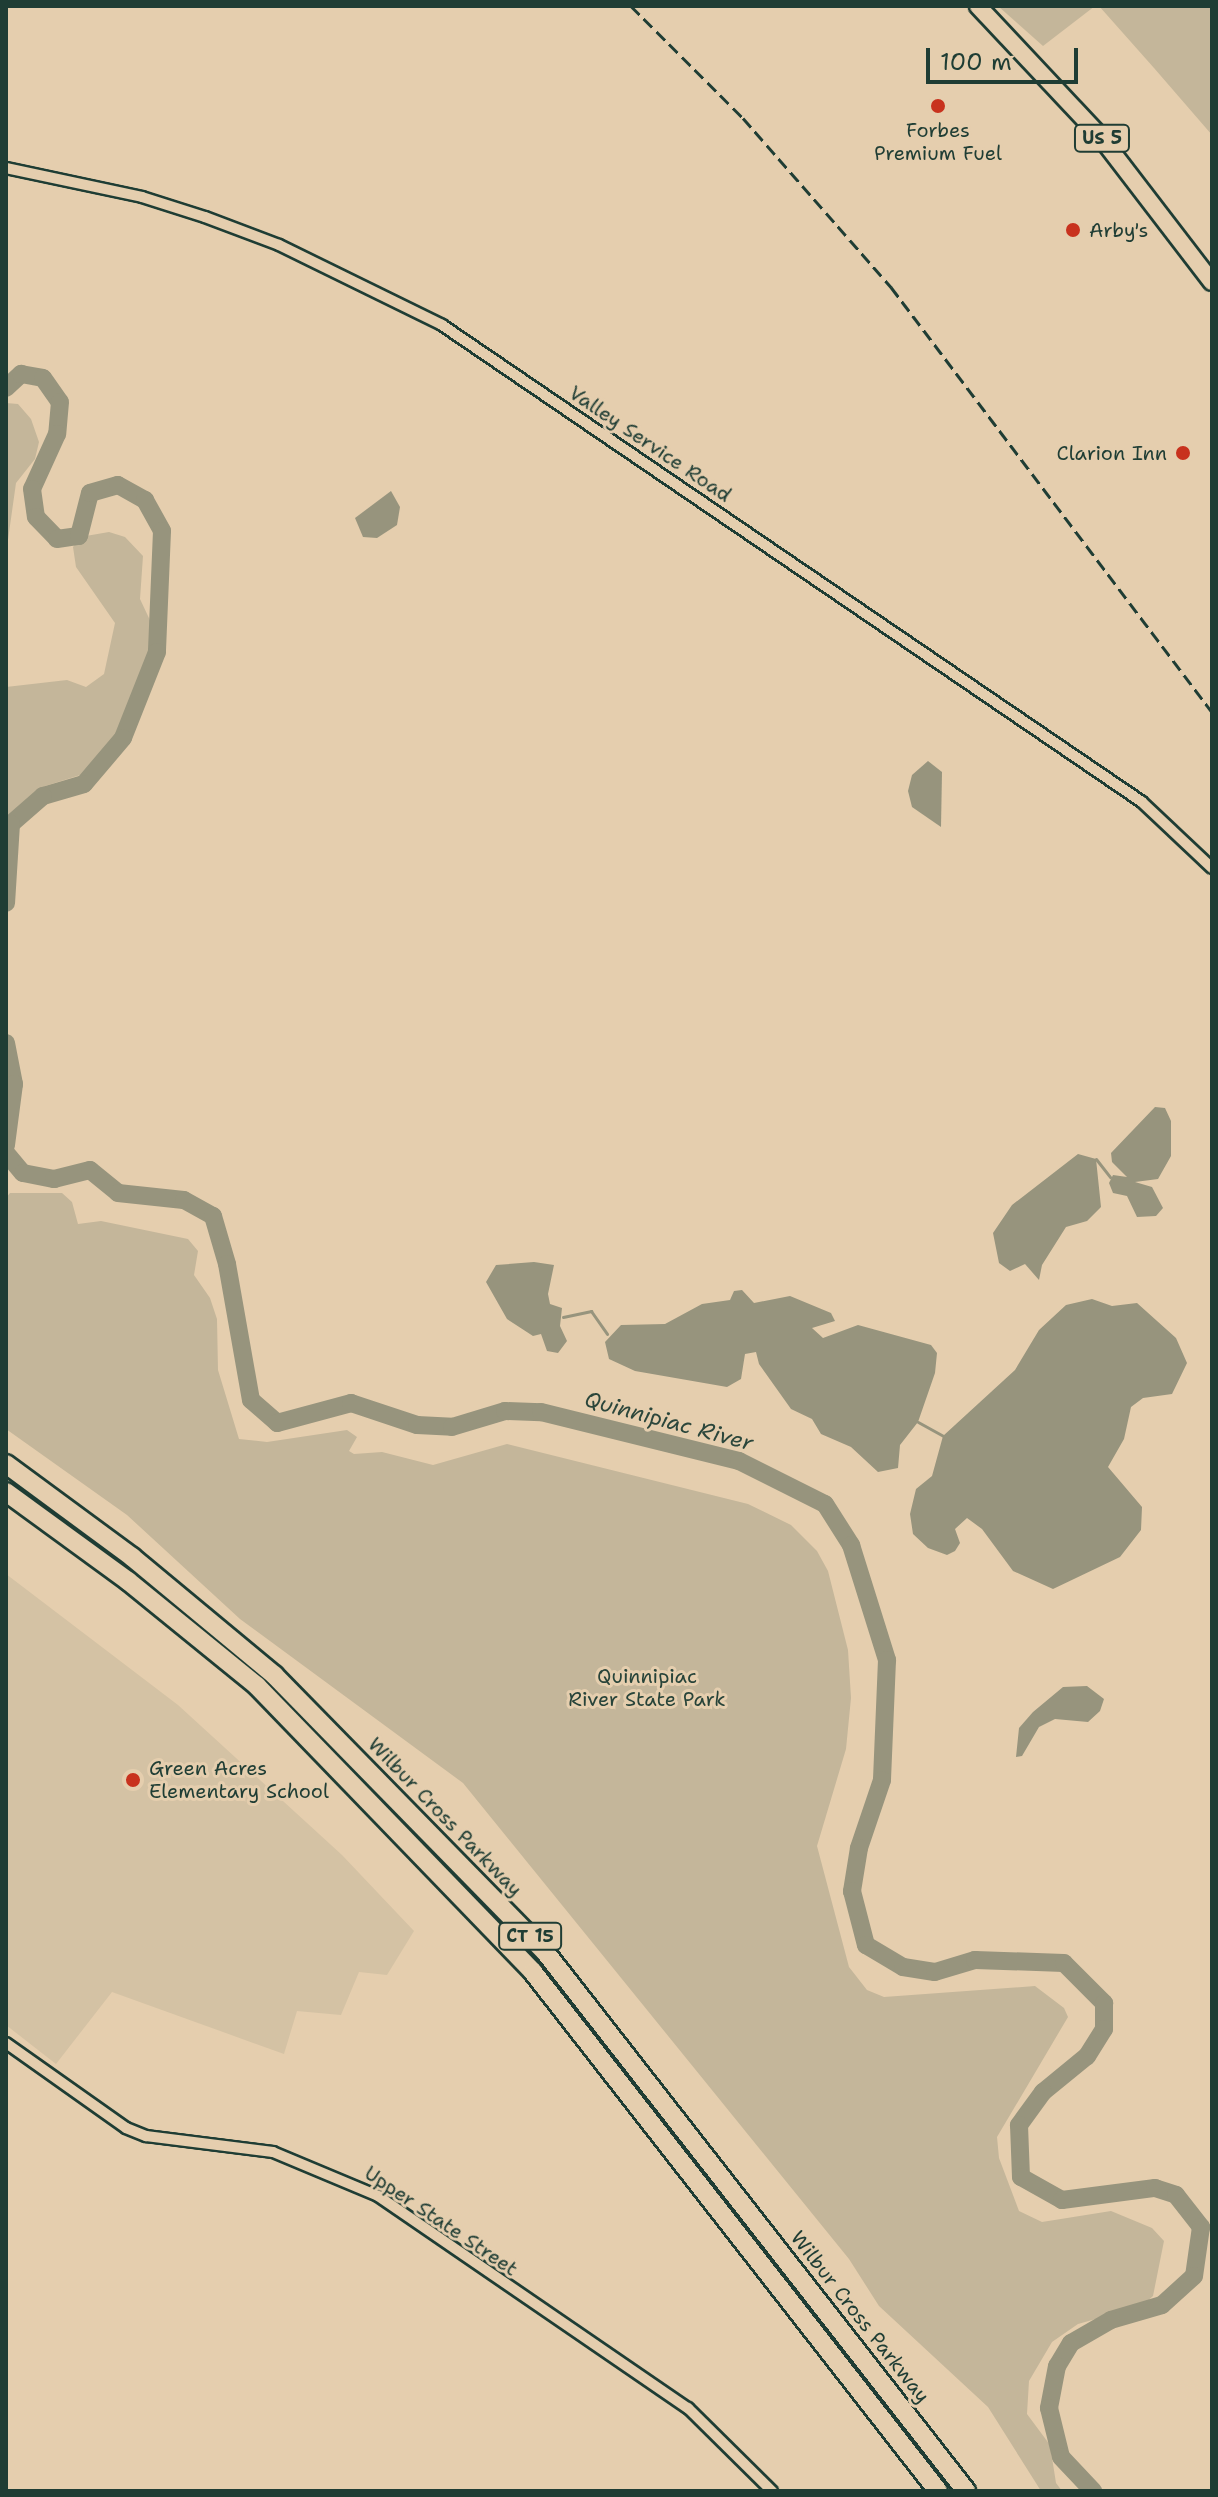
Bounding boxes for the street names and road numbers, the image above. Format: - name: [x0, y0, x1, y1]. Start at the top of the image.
- road number: US 5: [1072, 124, 1132, 152]
- street label: Valley Service Road: [564, 381, 736, 507]
- street label: Wilbur Cross Parkway: [363, 1733, 527, 1901]
- road number: CT 15: [498, 1922, 562, 1950]
- street label: Upper State Street: [360, 2161, 522, 2281]
- street label: Wilbur Cross Parkway: [785, 2226, 935, 2408]

